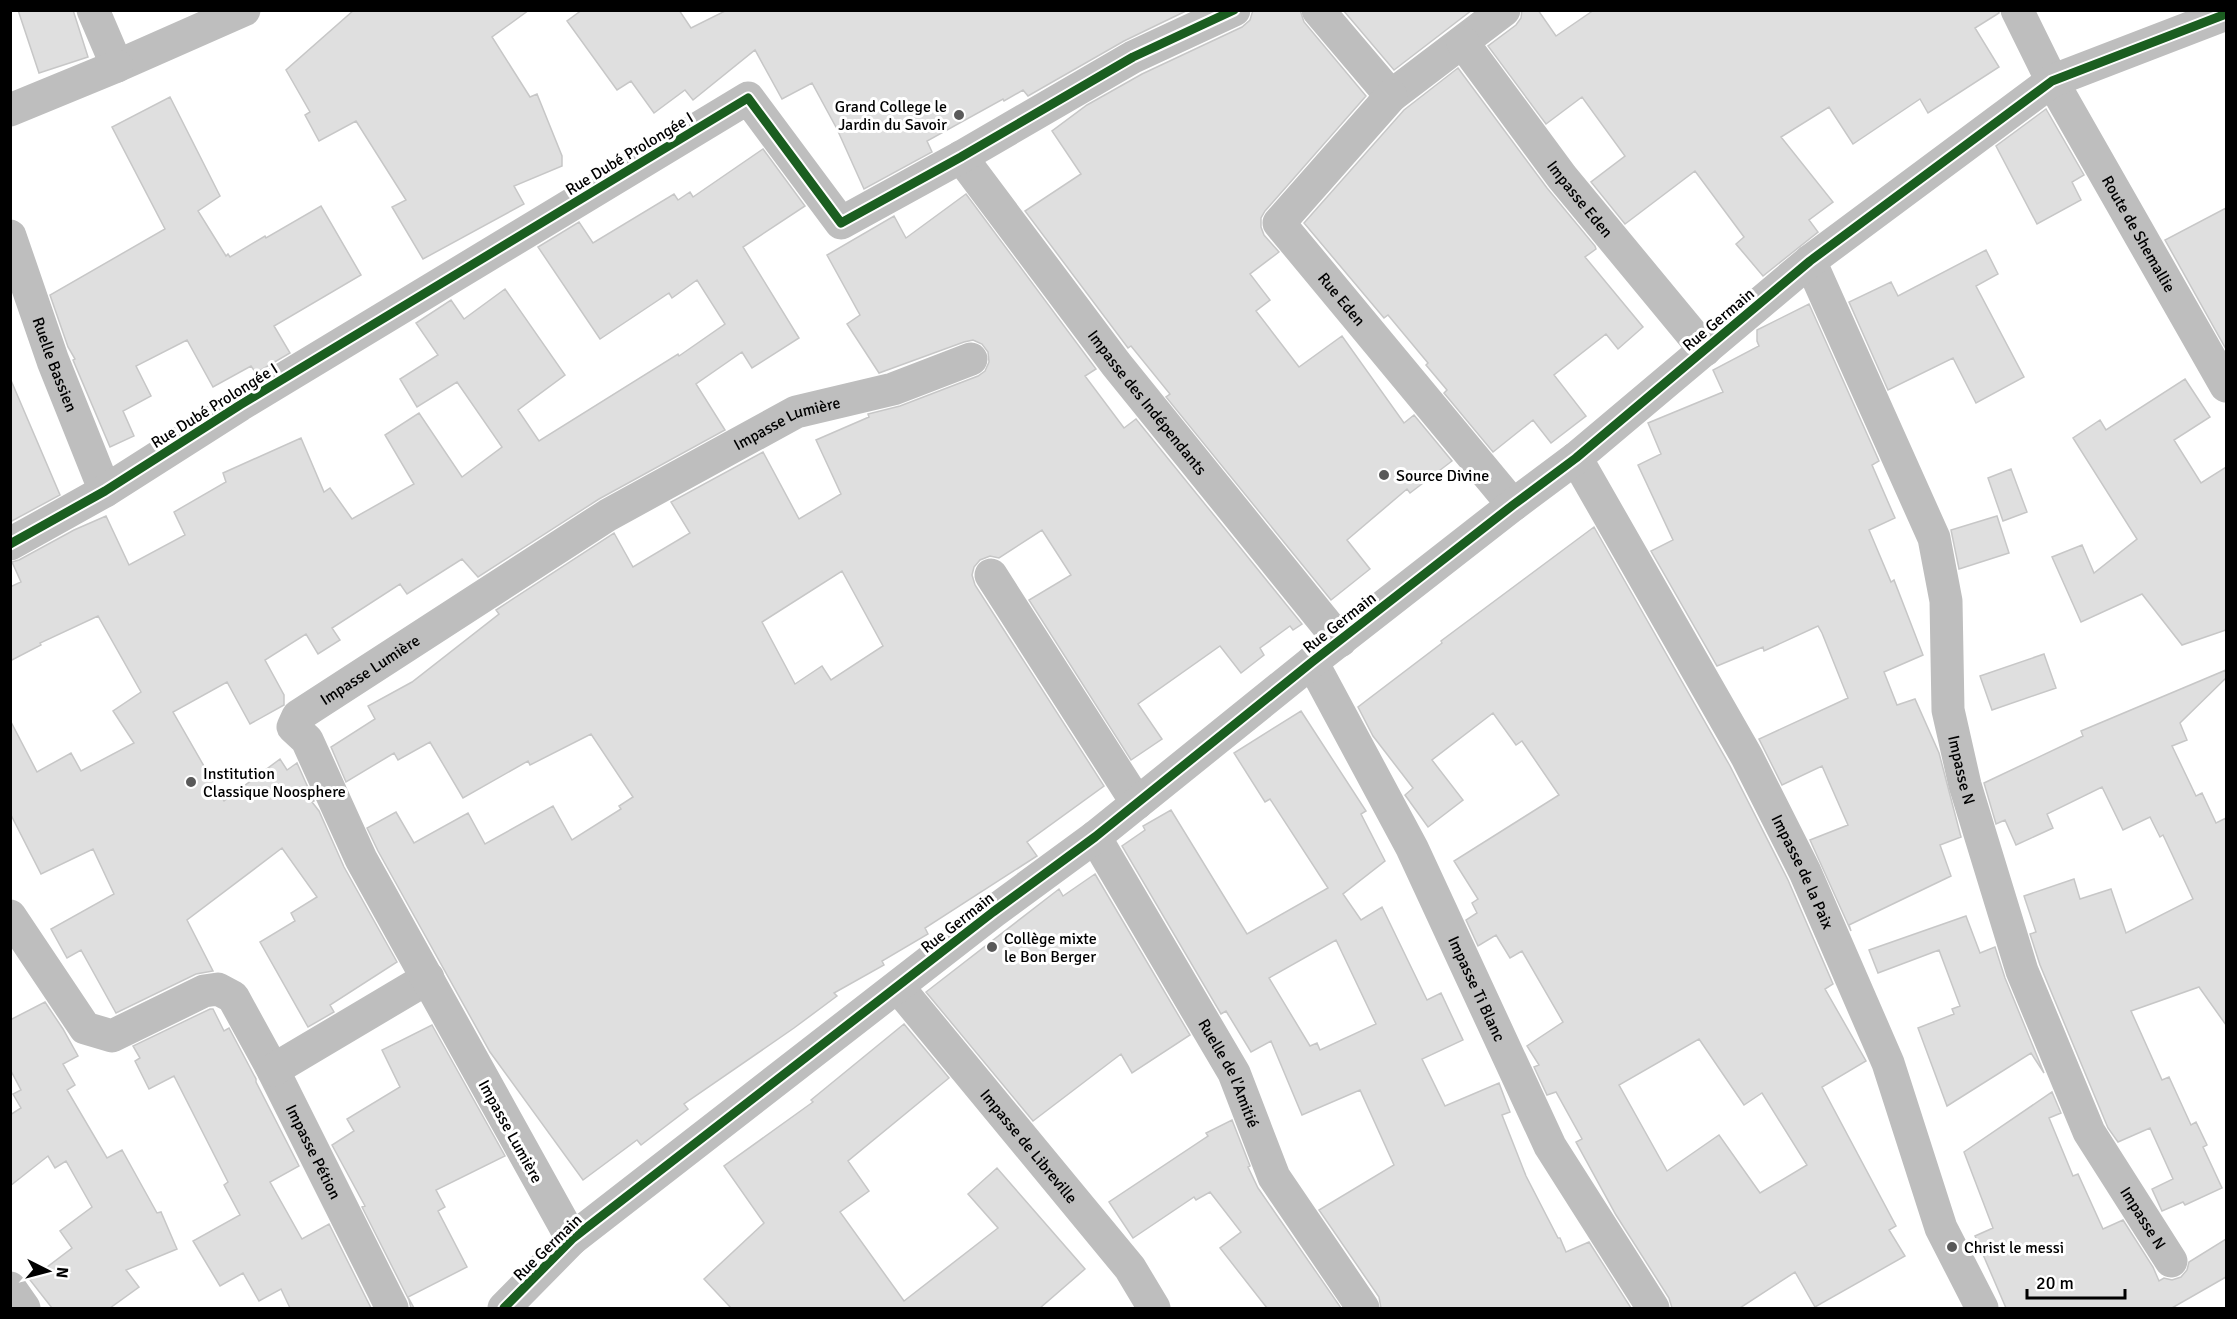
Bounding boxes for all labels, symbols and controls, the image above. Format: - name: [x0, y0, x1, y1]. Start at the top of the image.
- place label: Grand College le Jardin du Savoir: [835, 97, 947, 135]
- street label: Rue Dubé Prolongée I: [562, 108, 697, 200]
- marker: Grand College le Jardin du Savoir: [952, 108, 966, 122]
- street label: Impasse Eden: [1542, 157, 1617, 242]
- street label: Route de Shemallie: [2097, 172, 2180, 296]
- street label: Rue Eden: [1313, 269, 1369, 330]
- street label: Rue Germain: [1679, 284, 1759, 356]
- street label: Ruelle Bassien: [28, 315, 81, 415]
- street label: Impasse des Indépendants: [1083, 326, 1211, 479]
- street label: Rue Dubé Prolongée I: [147, 359, 282, 453]
- street label: Impasse Lumière: [730, 393, 843, 455]
- place label: Source Divine: [1396, 466, 1489, 486]
- marker: Source Divine: [1377, 468, 1391, 482]
- street label: Rue Germain: [1299, 588, 1380, 658]
- street label: Impasse Lumière: [317, 631, 424, 710]
- street label: Impasse N: [1943, 733, 1979, 807]
- place label: Institution Classique Noosphere: [203, 764, 346, 802]
- marker: Institution Classique Noosphere: [184, 775, 198, 789]
- street label: Impasse de la Paix: [1767, 811, 1838, 933]
- street label: Rue Germain: [917, 888, 998, 958]
- place label: Collège mixte le Bon Berger: [1004, 929, 1097, 967]
- street label: Impasse Ti Blanc: [1443, 933, 1509, 1045]
- marker: Collège mixte le Bon Berger: [985, 940, 999, 954]
- street label: Ruelle de l'Amitié: [1193, 1015, 1263, 1131]
- street label: Impasse Lumière: [474, 1076, 547, 1187]
- street label: Impasse de Libreville: [975, 1085, 1081, 1208]
- street label: Impasse Pétion: [281, 1101, 345, 1203]
- street label: Impasse N: [2115, 1183, 2170, 1253]
- street label: Rue Germain: [509, 1210, 586, 1285]
- place label: Christ le messi: [1964, 1238, 2064, 1258]
- marker: Christ le messi: [1945, 1240, 1959, 1254]
- north arrow: [18, 1241, 78, 1301]
- scale bar: [2027, 1262, 2124, 1300]
- text: N: [51, 1266, 72, 1279]
- text: 20 m: [2036, 1272, 2074, 1294]

